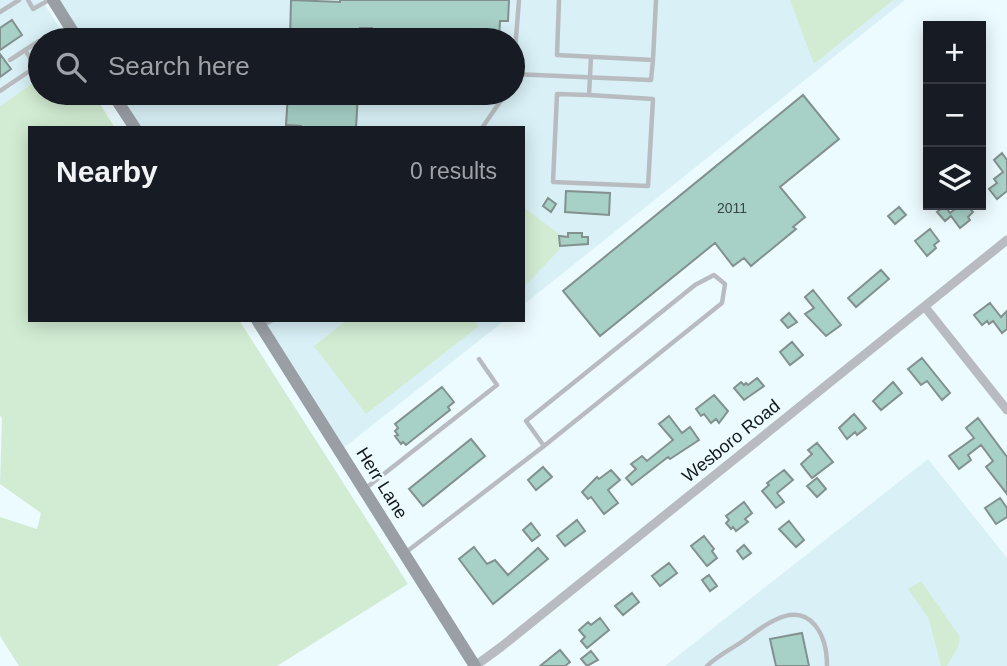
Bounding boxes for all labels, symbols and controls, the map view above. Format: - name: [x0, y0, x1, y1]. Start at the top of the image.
- map controls: [923, 21, 986, 210]
- button: +: [923, 21, 986, 84]
- search box: [28, 28, 525, 105]
- icon: search: [52, 48, 90, 86]
- text: Search here: [108, 51, 250, 81]
- button: −: [923, 84, 986, 147]
- button: layers: [923, 147, 986, 210]
- text: Nearby: [56, 155, 158, 188]
- text: 0 results: [410, 158, 497, 184]
- house number: 2011: [717, 200, 747, 216]
- street label: Wesboro Road: [678, 396, 784, 486]
- street label: Herr Lane: [352, 444, 412, 522]

